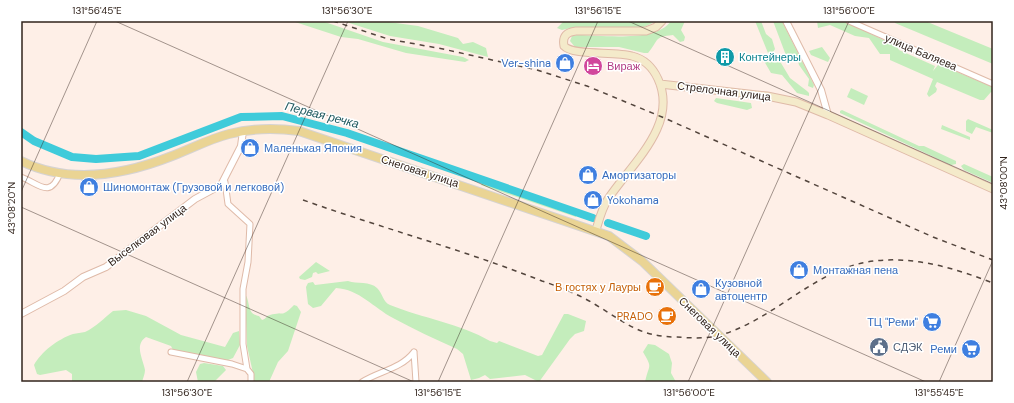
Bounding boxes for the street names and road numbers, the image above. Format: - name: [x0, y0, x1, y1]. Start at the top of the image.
- street label: улица Баляева: [883, 31, 960, 74]
- street label: Стрелочная улица: [676, 78, 773, 104]
- street label: Снеговая улица: [379, 152, 462, 190]
- street label: Выселковая улица: [105, 200, 190, 269]
- street label: Снеговая улица: [676, 294, 745, 361]

